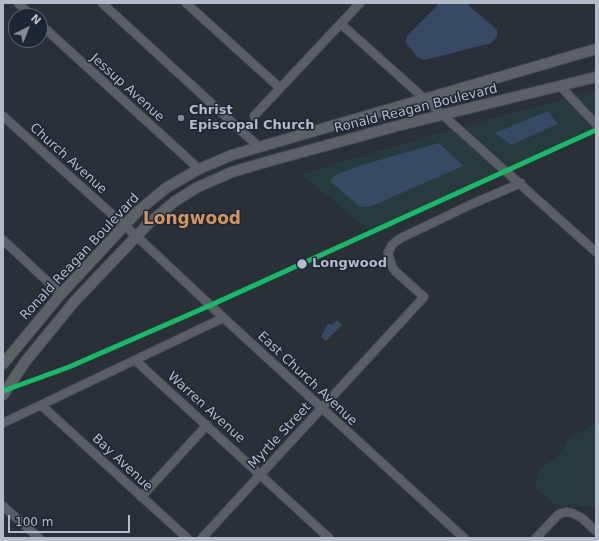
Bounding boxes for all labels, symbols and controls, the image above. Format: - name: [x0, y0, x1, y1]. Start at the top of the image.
- north arrow: [8, 8, 48, 48]
- text: N: [28, 12, 44, 27]
- street label: Jessup Avenue: [87, 51, 167, 125]
- street label: Ronald Reagan Boulevard: [333, 81, 499, 137]
- place label: Christ Episcopal Church: [189, 103, 314, 134]
- marker: Christ Episcopal Church: [176, 113, 186, 123]
- street label: Church Avenue: [26, 120, 110, 198]
- street label: Ronald Reagan Boulevard: [17, 190, 143, 324]
- district label: Longwood: [143, 210, 241, 230]
- place label: Longwood: [312, 256, 387, 272]
- marker: Longwood: [295, 257, 309, 271]
- street label: East Church Avenue: [254, 329, 360, 429]
- street label: Warren Avenue: [164, 369, 248, 447]
- street label: Myrtle Street: [245, 400, 315, 472]
- street label: Bay Avenue: [89, 431, 155, 495]
- scale bar: [10, 507, 132, 533]
- text: 100 m: [15, 515, 53, 529]

